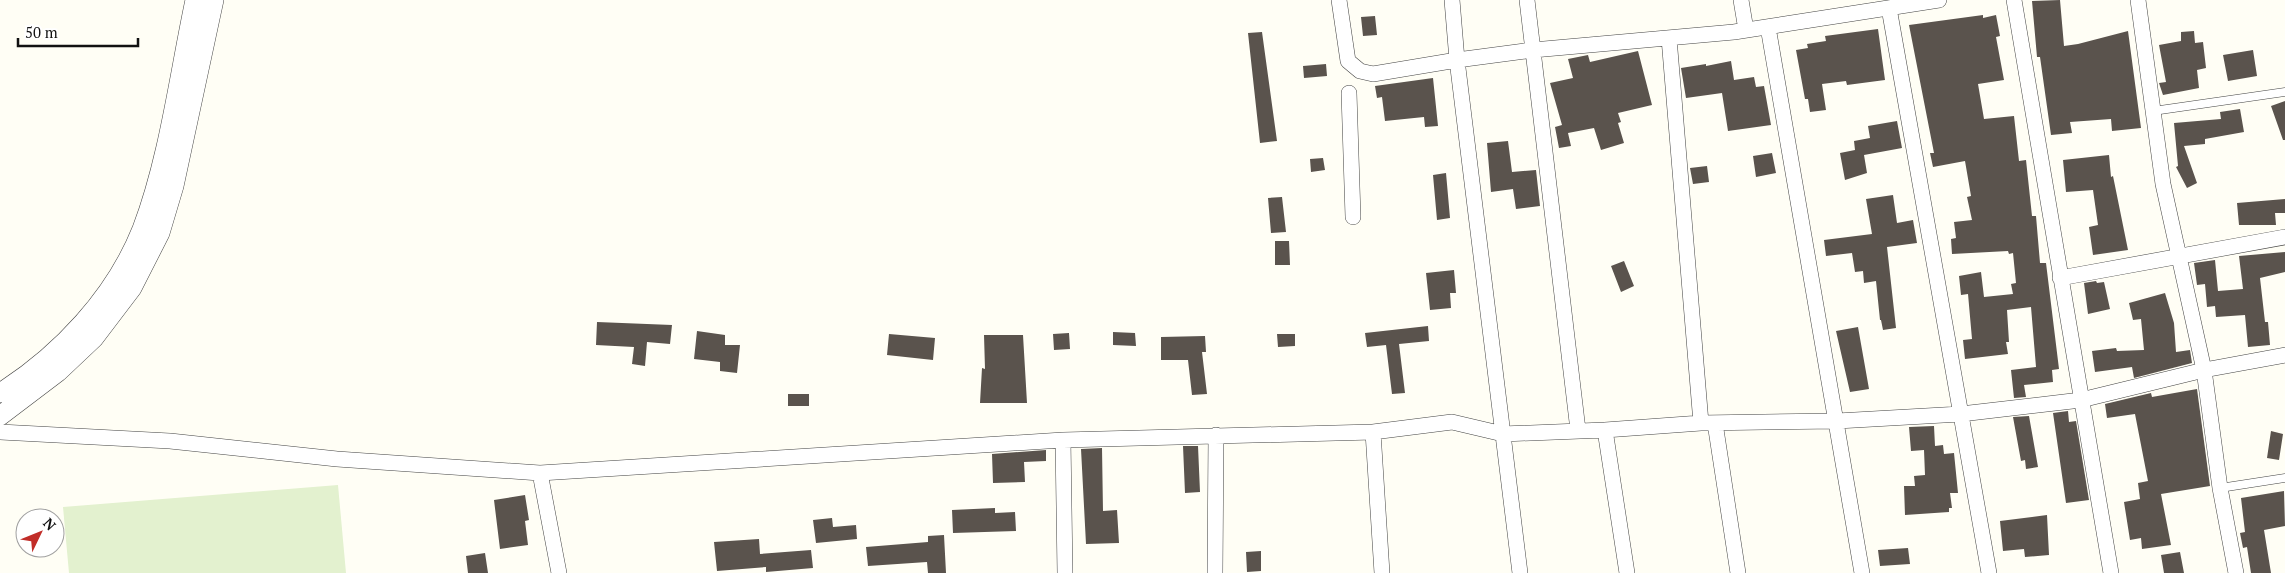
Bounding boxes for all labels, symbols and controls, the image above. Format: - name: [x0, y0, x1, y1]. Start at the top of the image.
- scale bar: [18, 15, 138, 47]
- text: 50 m: [25, 22, 58, 42]
- north arrow: [15, 508, 65, 558]
- text: N: [39, 513, 61, 534]

